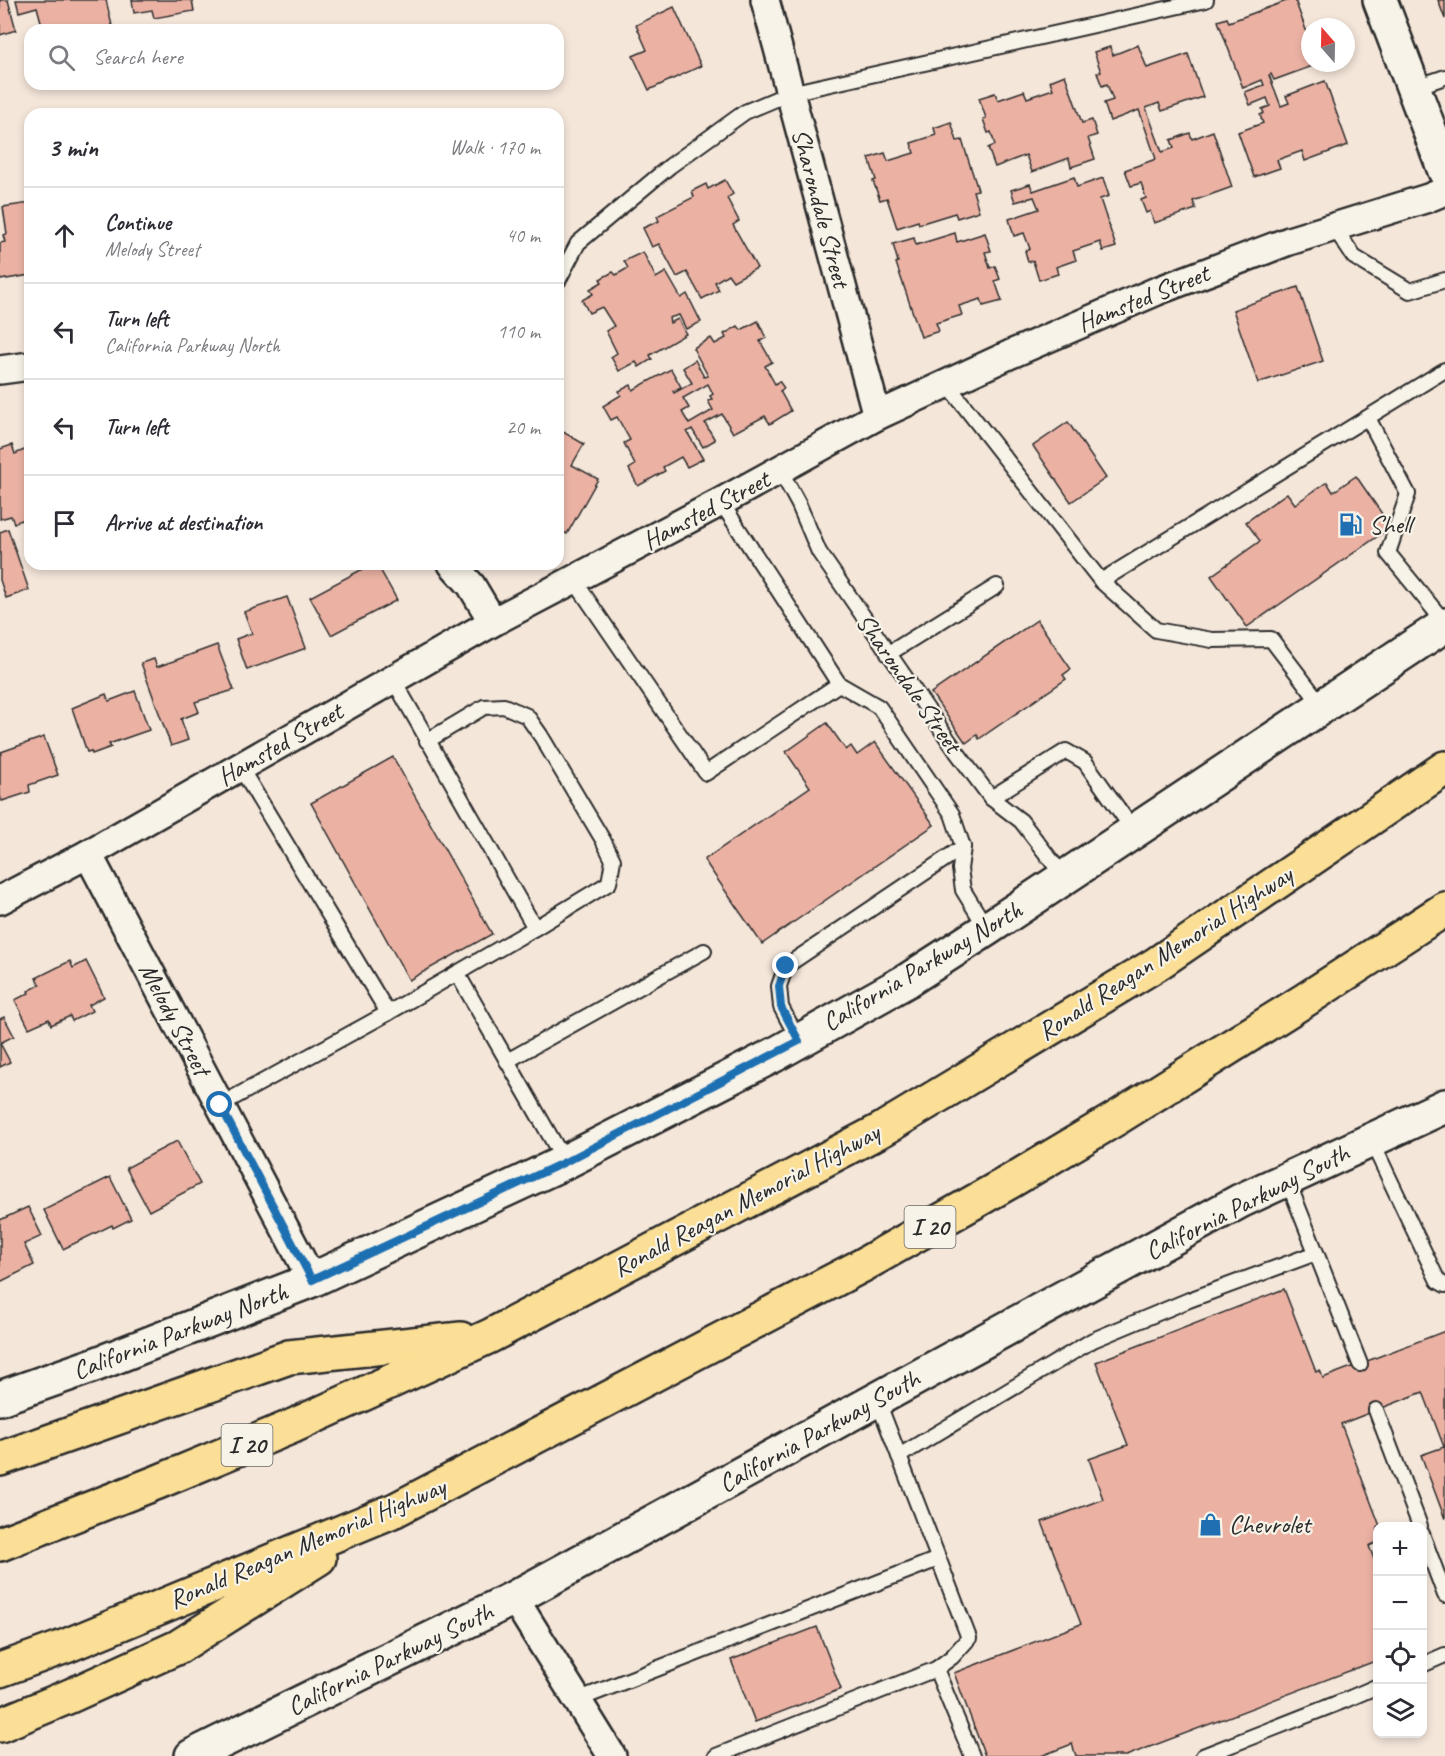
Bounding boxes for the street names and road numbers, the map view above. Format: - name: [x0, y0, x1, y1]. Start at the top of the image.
- street label: Sharondale Street: [784, 125, 859, 293]
- street label: Hamsted Street: [1072, 256, 1216, 339]
- street label: Hamsted Street: [637, 462, 777, 557]
- street label: Sharondale Street: [849, 607, 971, 761]
- street label: Hamsted Street: [212, 694, 351, 793]
- street label: Ronald Reagan Memorial Highway: [1031, 857, 1300, 1048]
- street label: California Parkway North: [816, 893, 1029, 1039]
- street label: Melody Street: [132, 957, 220, 1084]
- street label: Ronald Reagan Memorial Highway: [607, 1115, 887, 1284]
- street label: California Parkway South: [1139, 1135, 1356, 1268]
- road number: I 20: [904, 1206, 956, 1248]
- street label: California Parkway North: [68, 1274, 293, 1387]
- street label: California Parkway South: [713, 1361, 927, 1500]
- road number: I 20: [222, 1424, 272, 1466]
- street label: Ronald Reagan Memorial Highway: [164, 1469, 452, 1616]
- street label: California Parkway South: [282, 1594, 500, 1723]

